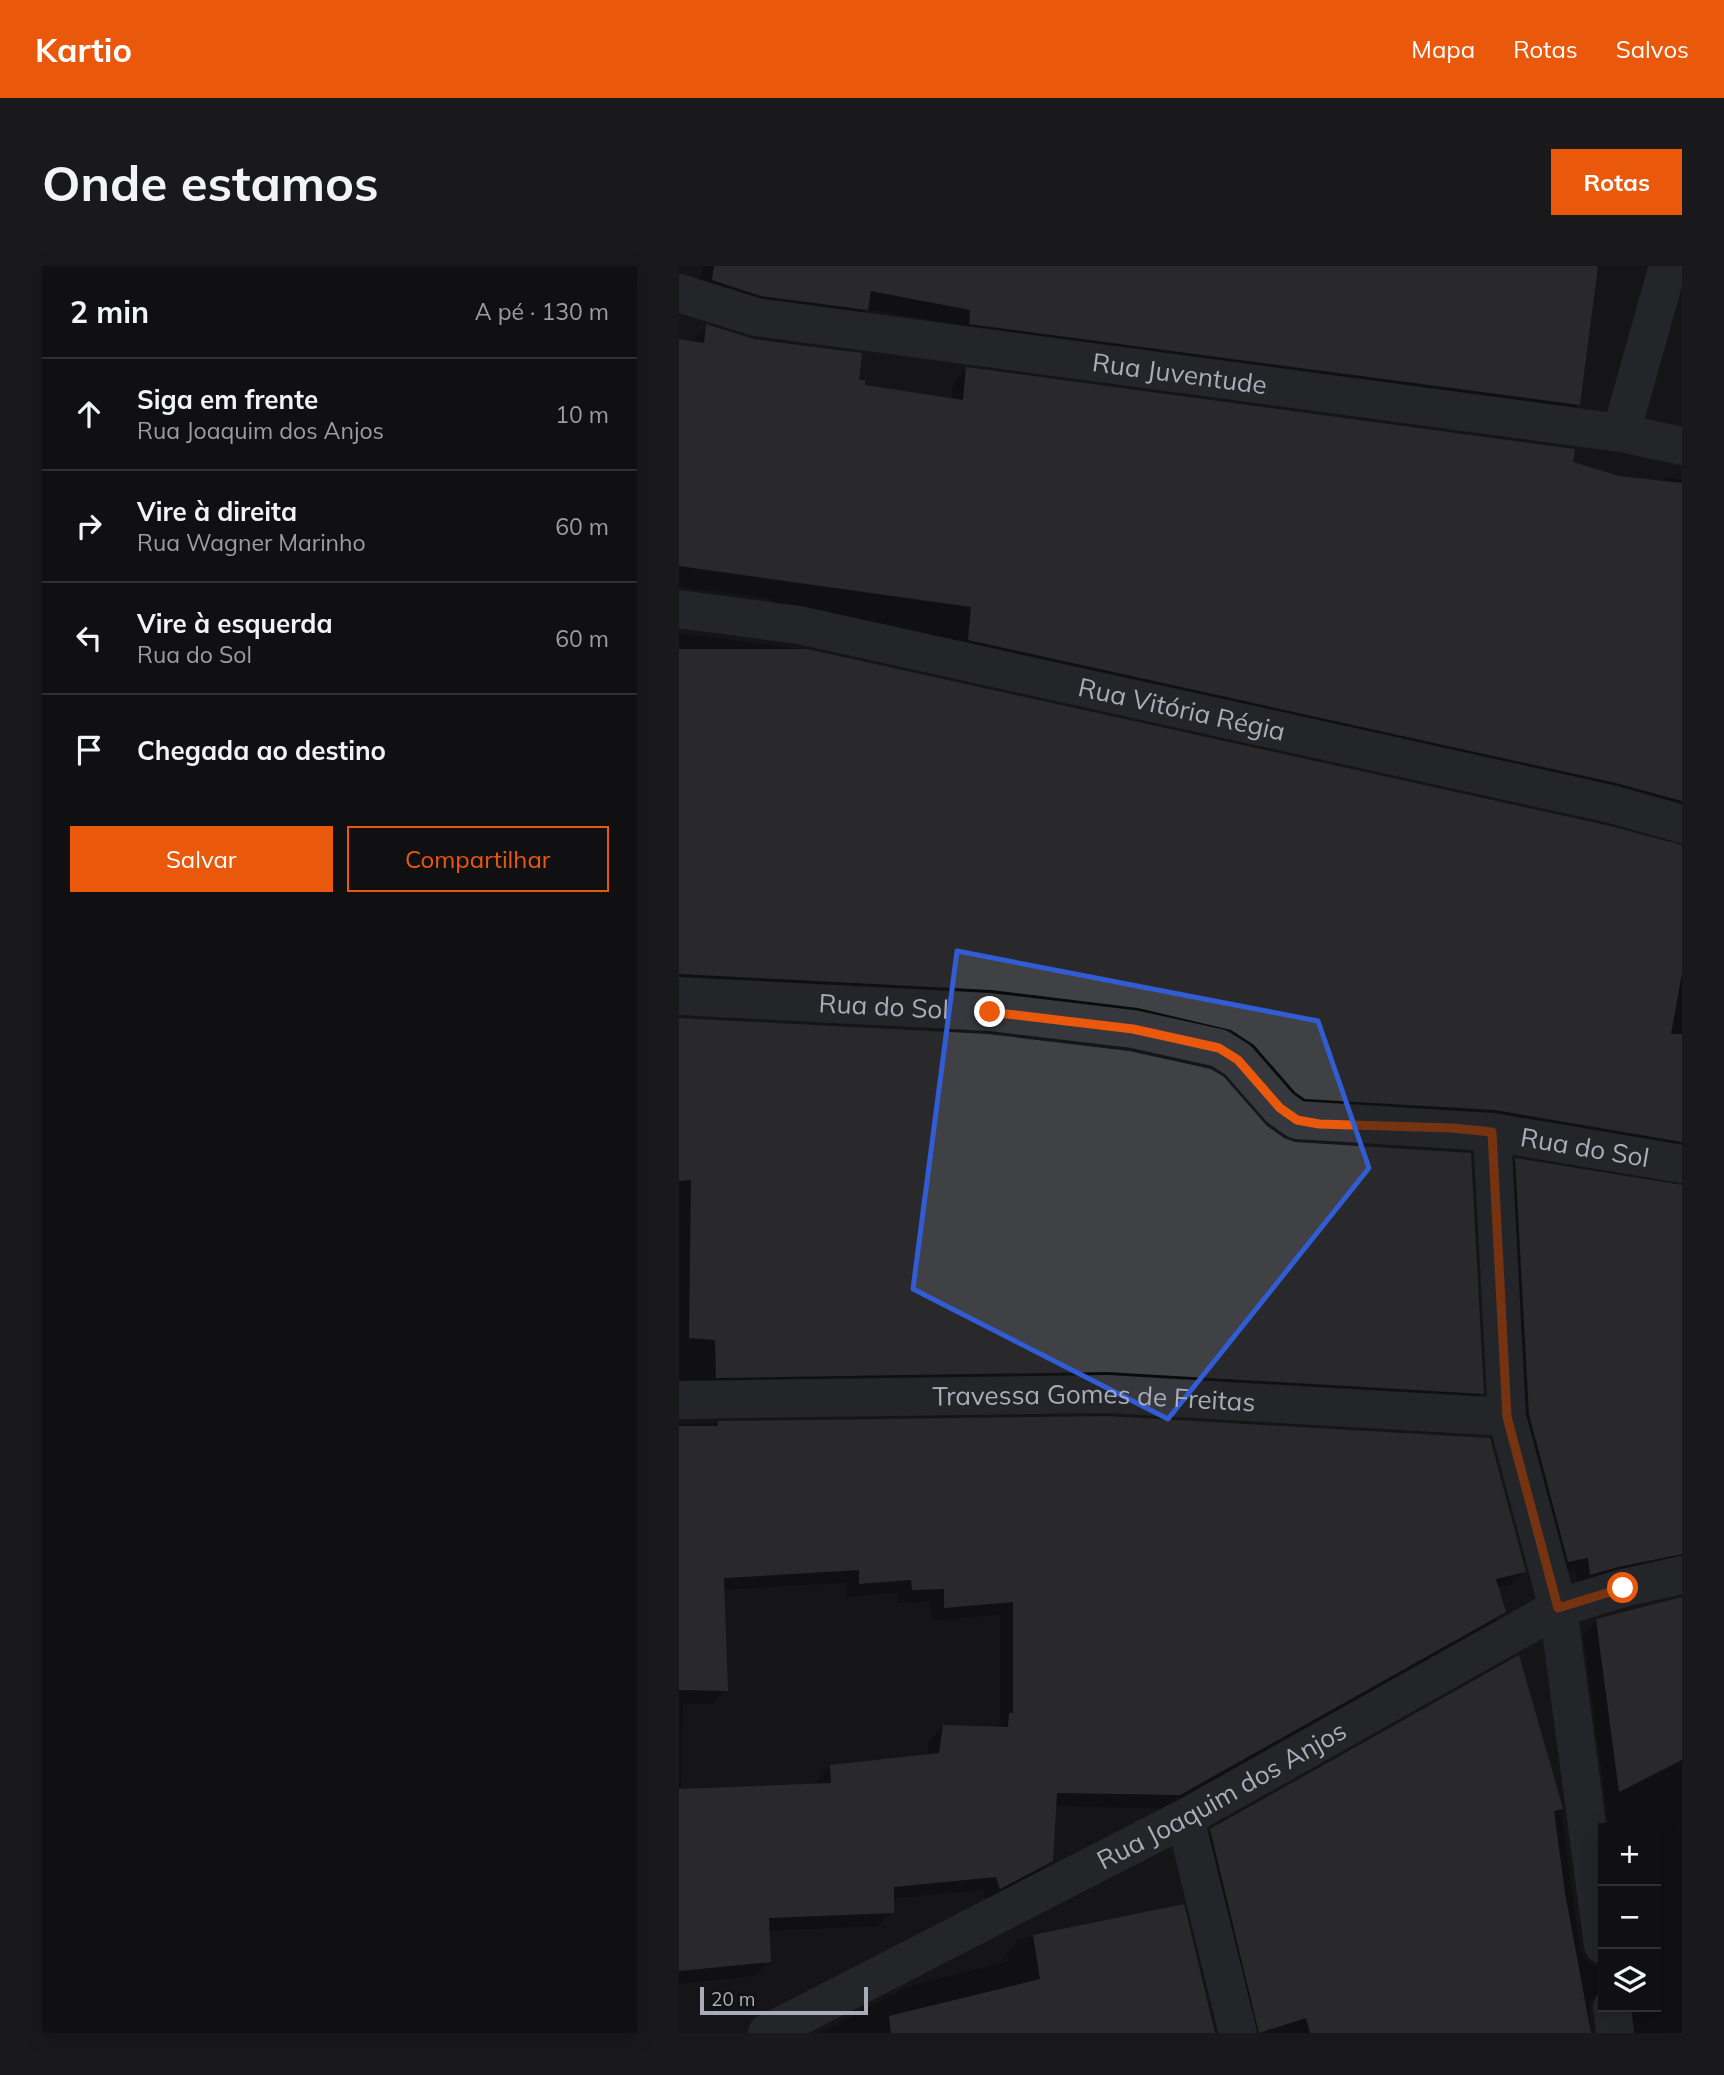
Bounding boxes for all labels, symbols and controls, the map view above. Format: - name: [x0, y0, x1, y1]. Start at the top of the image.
- text: Kartio: [35, 29, 132, 70]
- text: Mapa: [1411, 34, 1475, 64]
- text: Rotas: [1513, 34, 1578, 64]
- text: Salvos: [1616, 34, 1689, 64]
- button: Rotas: [1551, 149, 1682, 215]
- text: Onde estamos: [42, 152, 378, 213]
- text: 2 min: [70, 293, 149, 331]
- text: A pé · 130 m: [475, 297, 609, 326]
- street label: Rua Juventude: [1090, 345, 1269, 401]
- text: Siga em frente: [137, 383, 318, 416]
- icon: ahead: [70, 395, 108, 433]
- text: 10 m: [555, 400, 609, 429]
- text: Rua Joaquim dos Anjos: [137, 416, 384, 445]
- text: Vire à direita: [137, 495, 297, 528]
- icon: right: [70, 507, 108, 545]
- text: 60 m: [555, 512, 609, 541]
- text: Rua Wagner Marinho: [137, 528, 366, 557]
- text: Vire à esquerda: [137, 607, 333, 640]
- icon: left: [70, 619, 108, 657]
- text: 60 m: [555, 624, 609, 653]
- text: Rua do Sol: [137, 640, 252, 669]
- street label: Rua Vitória Régia: [1075, 670, 1288, 748]
- icon: arrive: [70, 731, 108, 769]
- text: Chegada ao destino: [137, 734, 386, 767]
- button: Salvar: [70, 826, 333, 892]
- button: Compartilhar: [347, 826, 609, 892]
- street label: Rua do Sol: [818, 986, 949, 1026]
- route end: [974, 996, 1005, 1027]
- street label: Rua do Sol: [1518, 1120, 1652, 1174]
- street label: Travessa Gomes de Freitas: [932, 1377, 1256, 1419]
- route start: [1607, 1572, 1638, 1603]
- street label: Rua Joaquim dos Anjos: [1091, 1714, 1352, 1876]
- map controls: [1598, 1823, 1661, 2012]
- button: +: [1598, 1823, 1661, 1886]
- button: −: [1598, 1886, 1661, 1949]
- button: layers: [1598, 1949, 1661, 2012]
- scale bar: [700, 1984, 868, 2016]
- text: 20 m: [711, 1987, 755, 2011]

